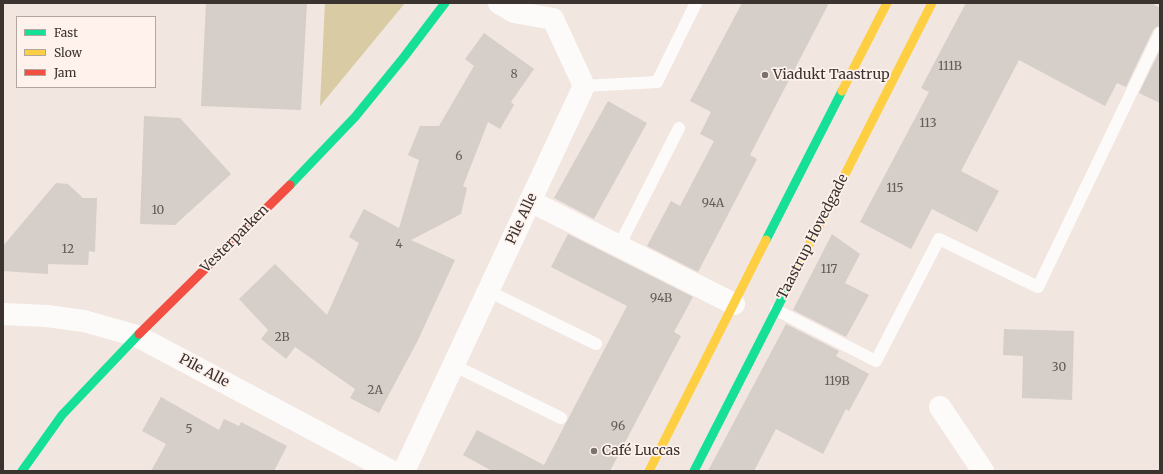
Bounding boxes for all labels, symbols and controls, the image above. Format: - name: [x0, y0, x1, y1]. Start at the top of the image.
- legend: [16, 16, 156, 88]
- text: Fast: [54, 25, 78, 40]
- text: Slow: [54, 45, 82, 60]
- house number: 111B: [938, 60, 962, 74]
- text: Jam: [54, 65, 76, 80]
- place label: Viadukt Taastrup: [773, 67, 890, 83]
- house number: 8: [510, 68, 518, 82]
- marker: Viadukt Taastrup: [760, 70, 770, 80]
- house number: 113: [919, 117, 937, 131]
- house number: 6: [455, 150, 463, 164]
- street label: Taastrup Hovedgade: [774, 171, 852, 303]
- house number: 115: [886, 182, 904, 196]
- street label: Pile Alle: [503, 191, 541, 247]
- house number: 94A: [702, 197, 724, 211]
- street label: Vesterparken: [198, 202, 272, 276]
- house number: 10: [152, 204, 164, 218]
- house number: 4: [395, 238, 403, 252]
- house number: 12: [62, 243, 74, 257]
- house number: 117: [821, 263, 837, 277]
- house number: 94B: [650, 292, 672, 306]
- house number: 2B: [274, 331, 290, 345]
- street label: Pile Alle: [176, 351, 232, 391]
- house number: 30: [1052, 361, 1066, 375]
- house number: 119B: [825, 375, 849, 389]
- house number: 2A: [367, 384, 383, 398]
- house number: 96: [611, 420, 625, 434]
- house number: 5: [185, 423, 193, 437]
- place label: Café Luccas: [602, 443, 680, 459]
- marker: Café Luccas: [589, 446, 599, 456]

